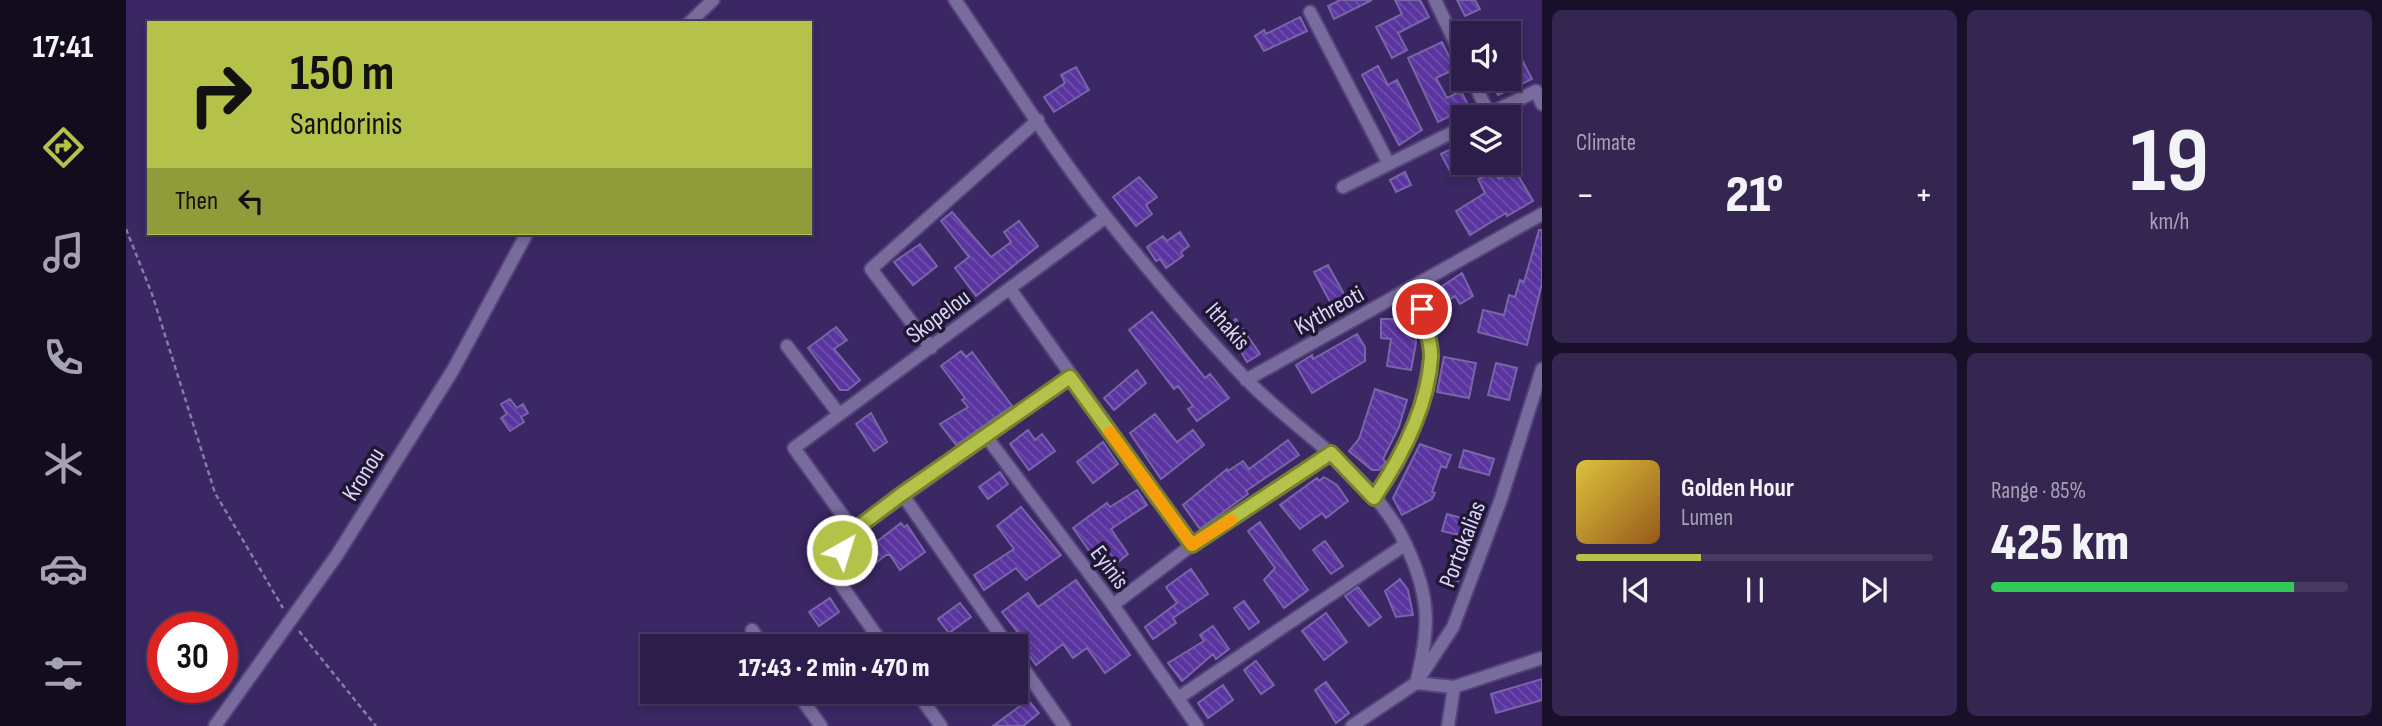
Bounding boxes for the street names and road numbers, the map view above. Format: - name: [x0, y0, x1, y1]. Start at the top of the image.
- street label: Kythreoti: [1289, 280, 1369, 341]
- street label: Skopelou: [900, 283, 976, 350]
- street label: Ithakis: [1199, 296, 1256, 356]
- street label: Kronou: [336, 442, 391, 506]
- street label: Portokalias: [1433, 497, 1492, 591]
- street label: Eyinis: [1084, 540, 1135, 595]

